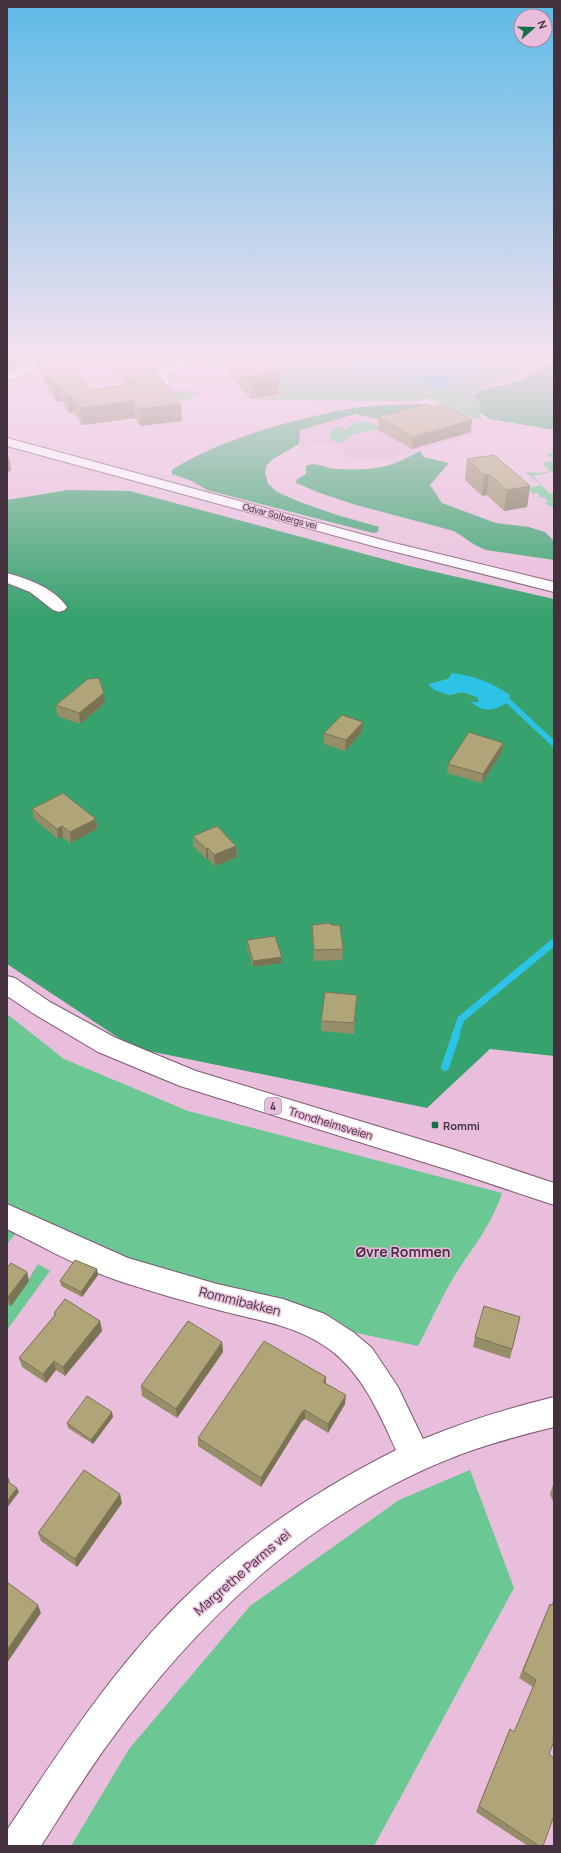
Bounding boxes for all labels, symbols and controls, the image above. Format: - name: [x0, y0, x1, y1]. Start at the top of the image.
- north arrow: [513, 8, 553, 48]
- text: N: [534, 18, 551, 31]
- street label: Odvar Solbergs vei: [241, 500, 319, 532]
- road number: 4: [265, 1098, 281, 1114]
- street label: Trondheimsveien: [287, 1103, 375, 1143]
- place label: Rommi: [443, 1118, 480, 1133]
- marker: Rommi: [430, 1120, 440, 1130]
- district label: Øvre Rommen: [356, 1242, 450, 1261]
- street label: Rommibakken: [197, 1282, 283, 1320]
- street label: Margrethe Parms vei: [190, 1525, 294, 1619]

